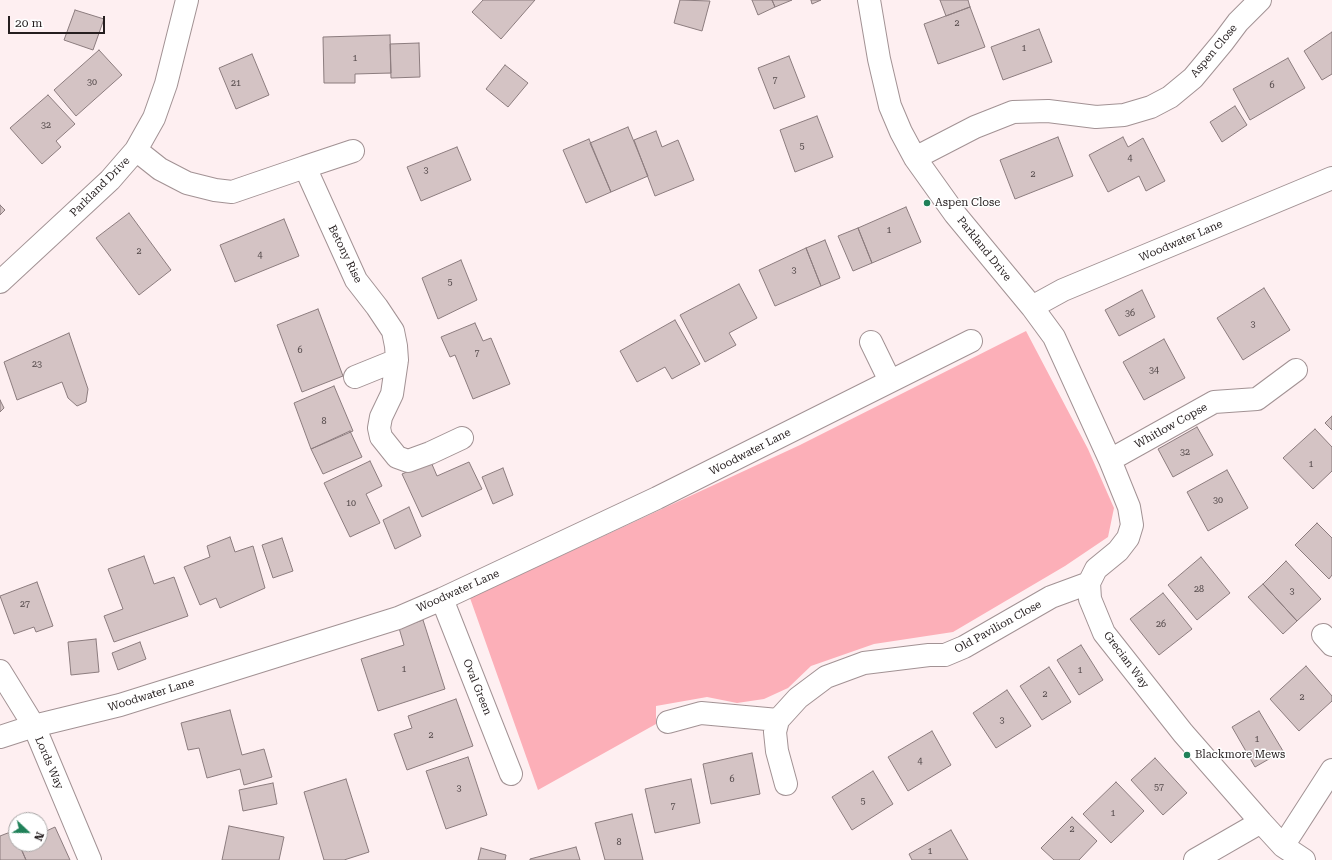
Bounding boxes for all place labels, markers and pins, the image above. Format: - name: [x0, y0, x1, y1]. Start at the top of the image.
- place label: Aspen Close: [935, 196, 1000, 210]
- marker: Aspen Close: [922, 198, 932, 208]
- place label: Blackmore Mews: [1195, 748, 1285, 762]
- marker: Blackmore Mews: [1182, 750, 1192, 760]

